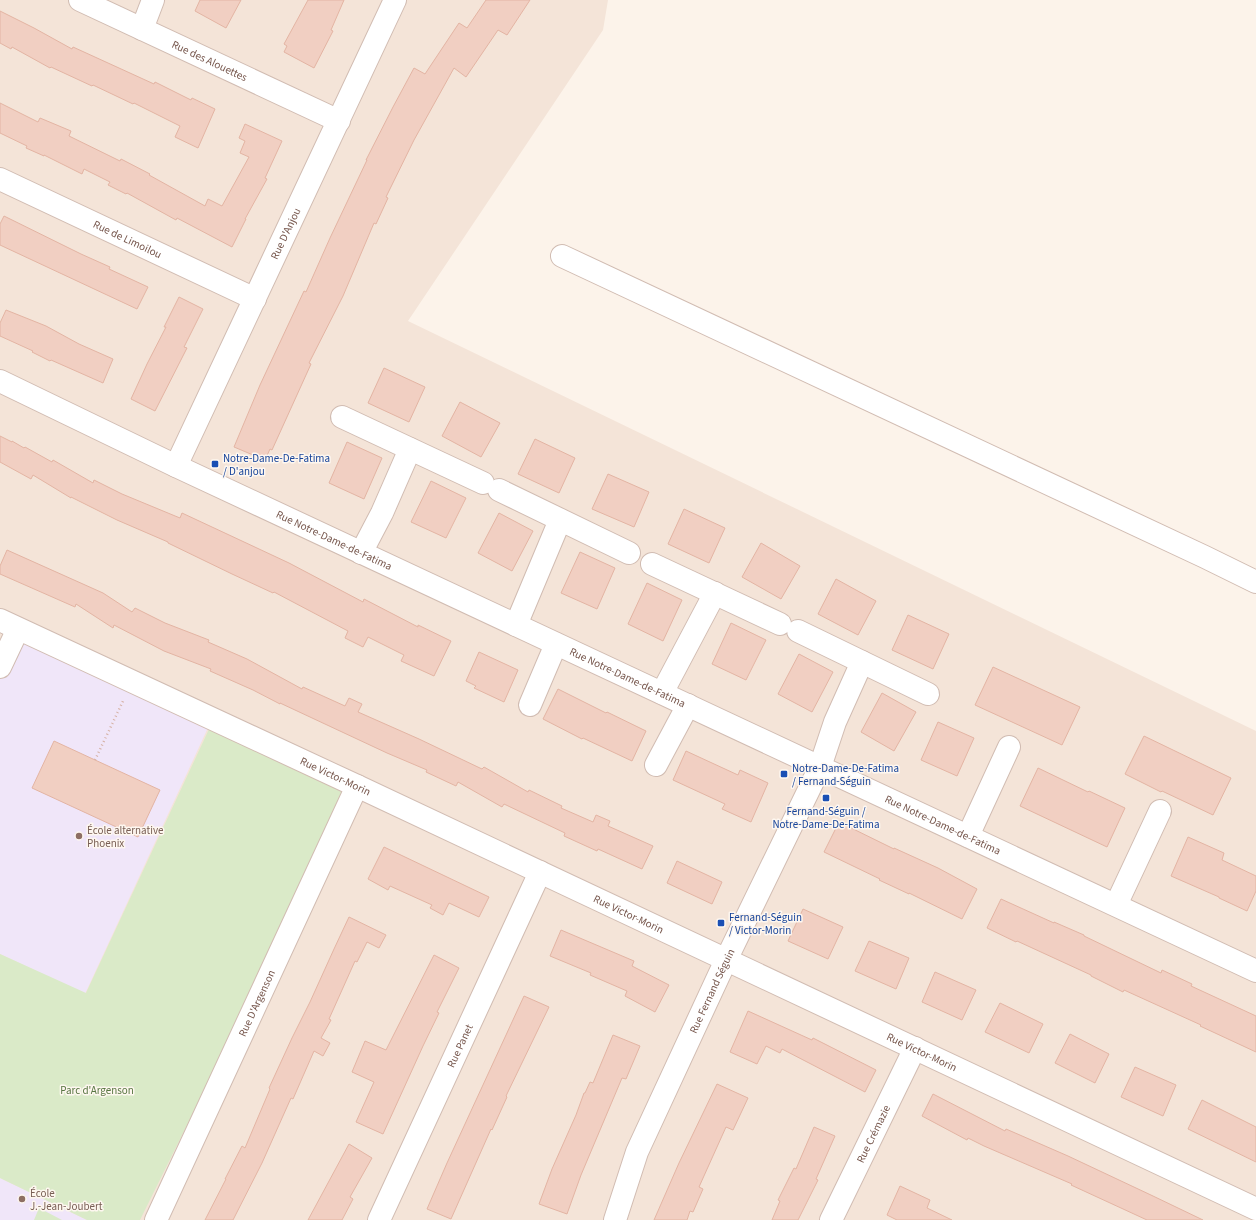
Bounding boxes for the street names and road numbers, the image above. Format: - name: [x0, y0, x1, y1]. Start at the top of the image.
- street label: Rue des Alouettes: [169, 36, 250, 85]
- street label: Rue D'Anjou: [267, 205, 304, 262]
- street label: Rue de Limoilou: [91, 216, 164, 262]
- street label: Rue Notre-Dame-de-Fatima: [274, 506, 395, 573]
- street label: Rue Notre-Dame-de-Fatima: [567, 644, 688, 711]
- street label: Rue Victor-Morin: [298, 753, 373, 799]
- street label: Rue Notre-Dame-de-Fatima: [882, 791, 1003, 858]
- street label: Rue Victor-Morin: [591, 891, 666, 937]
- street label: Rue Fernand Séguin: [686, 946, 738, 1036]
- street label: Rue D'Argenson: [234, 967, 278, 1039]
- street label: Rue Panet: [443, 1021, 476, 1070]
- street label: Rue Victor-Morin: [884, 1029, 960, 1075]
- street label: Rue Crémazie: [853, 1102, 894, 1165]

